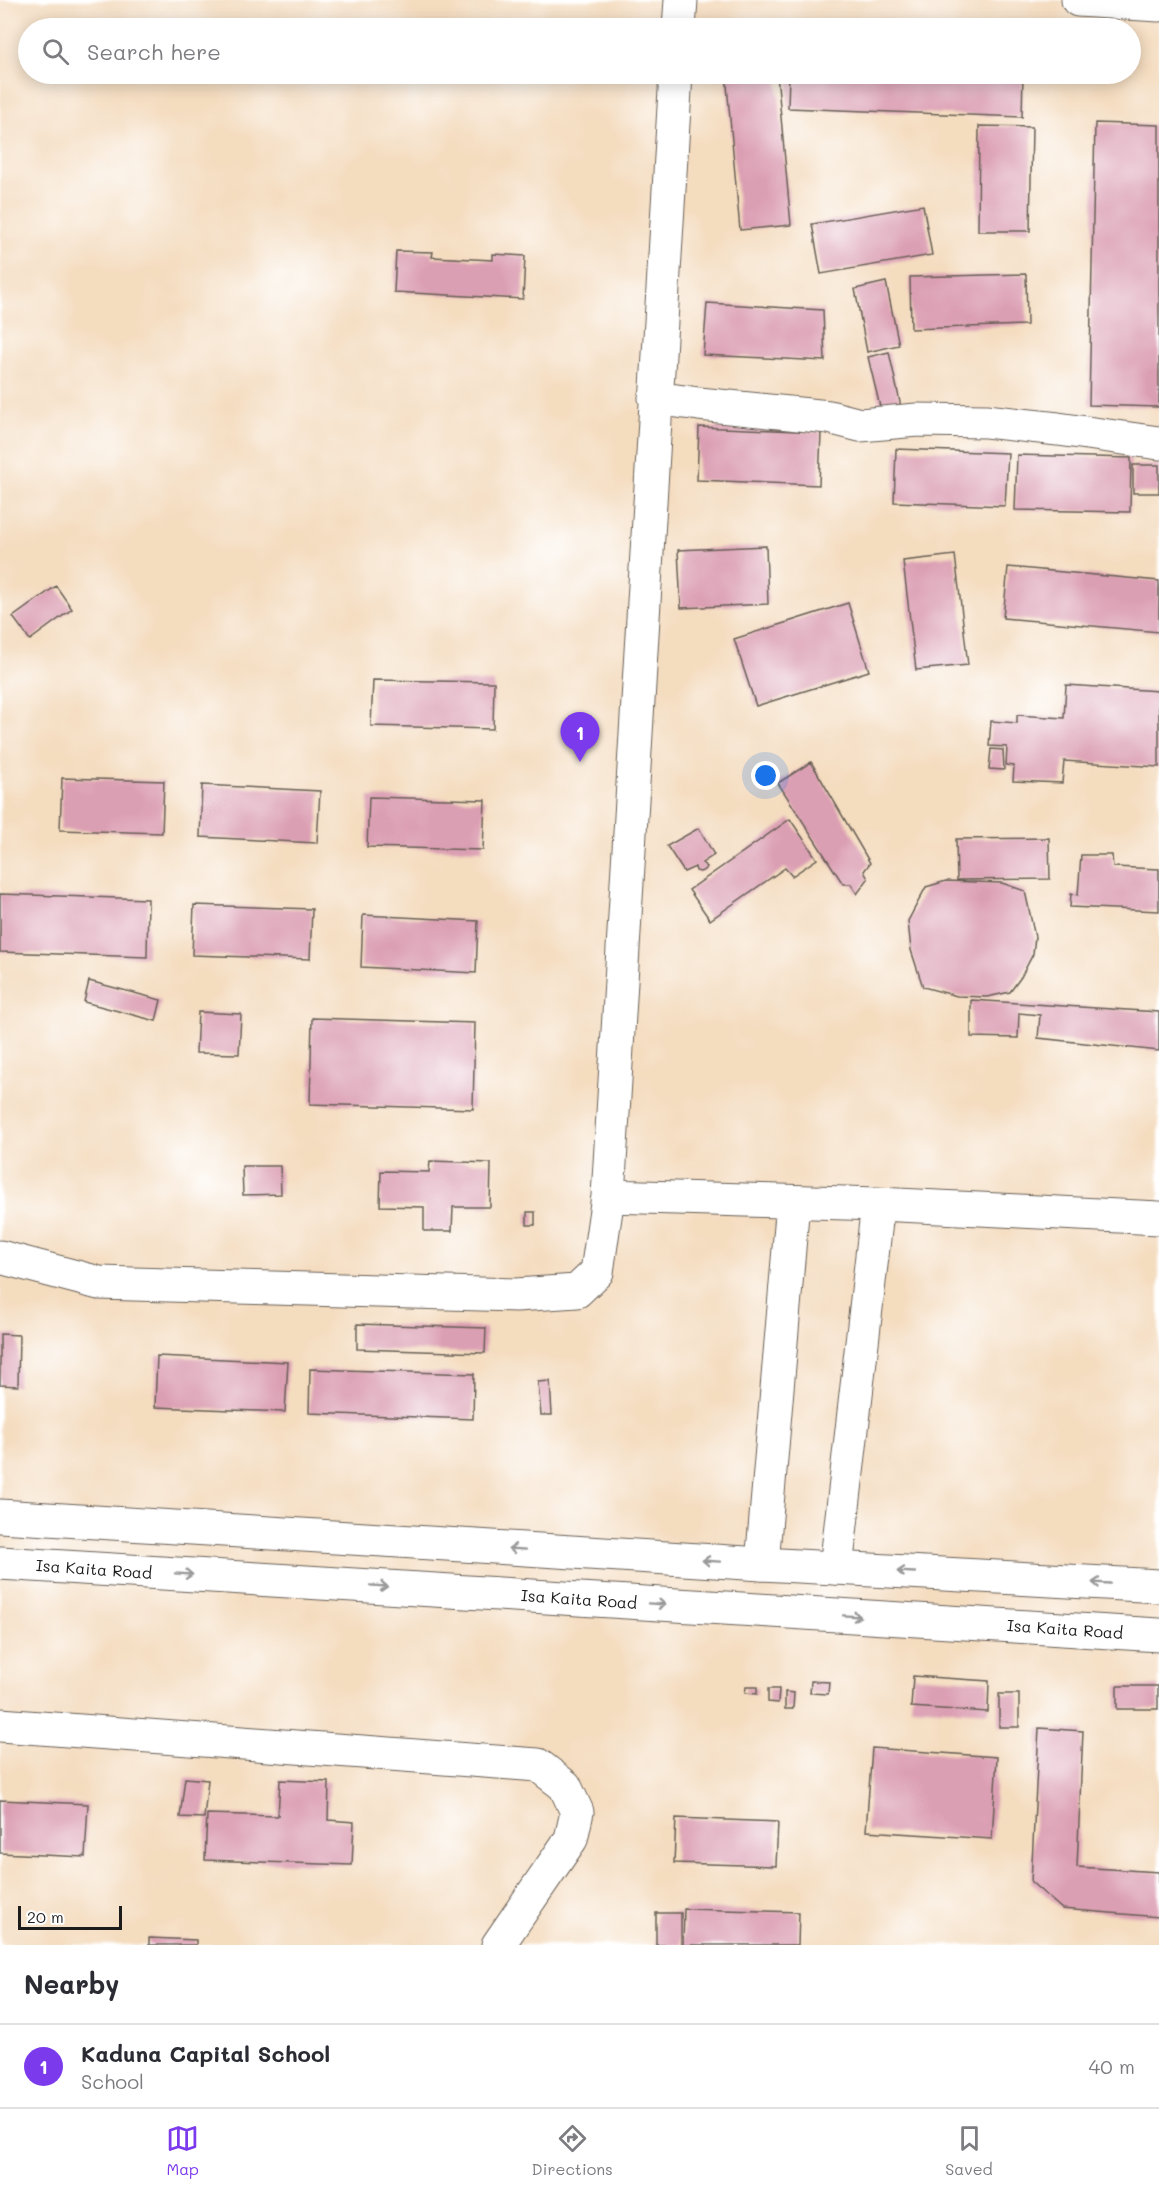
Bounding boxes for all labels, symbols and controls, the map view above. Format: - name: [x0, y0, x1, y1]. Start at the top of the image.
- search box: [18, 18, 1141, 84]
- icon: search: [39, 35, 72, 68]
- text: Search here: [87, 37, 221, 66]
- pin: 1: [560, 712, 600, 762]
- your location: [751, 761, 780, 790]
- one-way arrow: [507, 1543, 527, 1554]
- street label: Isa Kaita Road: [35, 1554, 153, 1583]
- one-way arrow: [702, 1555, 722, 1566]
- one-way arrow: [896, 1566, 916, 1577]
- one-way arrow: [174, 1569, 194, 1580]
- one-way arrow: [1091, 1577, 1111, 1588]
- one-way arrow: [368, 1581, 388, 1592]
- street label: Isa Kaita Road: [520, 1584, 638, 1613]
- one-way arrow: [647, 1598, 667, 1609]
- one-way arrow: [841, 1610, 861, 1621]
- street label: Isa Kaita Road: [1006, 1614, 1124, 1643]
- scale bar: [18, 1903, 122, 1930]
- text: 20 m: [27, 1906, 64, 1927]
- text: Nearby: [24, 1967, 119, 2001]
- text: Kaduna Capital School: [81, 2039, 330, 2068]
- text: 1: [39, 2053, 48, 2079]
- text: 40 m: [1089, 2053, 1135, 2079]
- text: School: [81, 2068, 144, 2094]
- tab: Map: [166, 2122, 199, 2179]
- tab: Directions: [532, 2122, 613, 2179]
- tab: Saved: [945, 2122, 993, 2179]

